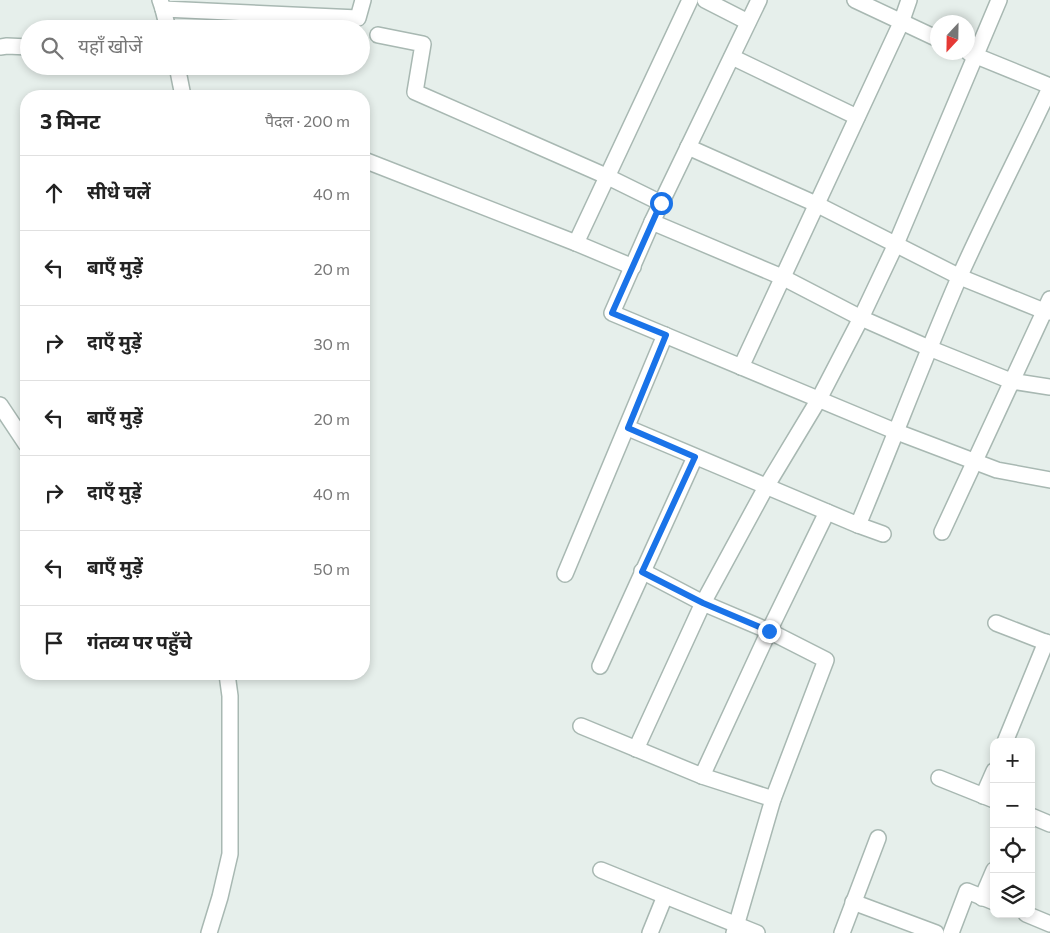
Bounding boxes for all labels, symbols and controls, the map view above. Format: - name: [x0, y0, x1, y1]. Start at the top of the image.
- north arrow: [930, 15, 975, 60]
- search box: [20, 20, 370, 75]
- icon: search: [38, 34, 66, 62]
- text: यहाँ खोजें: [78, 34, 142, 57]
- text: 3 मिनट: [40, 108, 100, 133]
- text: पैदल · 200 m: [265, 111, 350, 130]
- icon: ahead: [40, 179, 68, 207]
- text: सीधे चलें: [87, 180, 151, 203]
- text: 40 m: [313, 184, 350, 203]
- route start: [650, 192, 673, 215]
- icon: left: [40, 254, 68, 282]
- text: बाएँ मुड़ें: [87, 255, 143, 278]
- text: 20 m: [314, 259, 350, 278]
- icon: right: [40, 329, 68, 357]
- text: दाएँ मुड़ें: [87, 330, 142, 353]
- text: 30 m: [313, 334, 350, 353]
- icon: left: [40, 404, 68, 432]
- text: बाएँ मुड़ें: [87, 405, 143, 428]
- text: 20 m: [314, 409, 350, 428]
- icon: right: [40, 479, 68, 507]
- text: दाएँ मुड़ें: [87, 480, 142, 503]
- text: 40 m: [313, 484, 350, 503]
- icon: left: [40, 554, 68, 582]
- text: बाएँ मुड़ें: [87, 555, 143, 578]
- text: 50 m: [313, 559, 350, 578]
- route end: [758, 620, 781, 643]
- icon: arrive: [40, 629, 68, 657]
- text: गंतव्य पर पहुँचे: [87, 630, 192, 653]
- map controls: [990, 738, 1035, 918]
- button: +: [990, 738, 1035, 783]
- button: −: [990, 783, 1035, 828]
- button: locate: [990, 828, 1035, 873]
- button: layers: [990, 873, 1035, 918]

